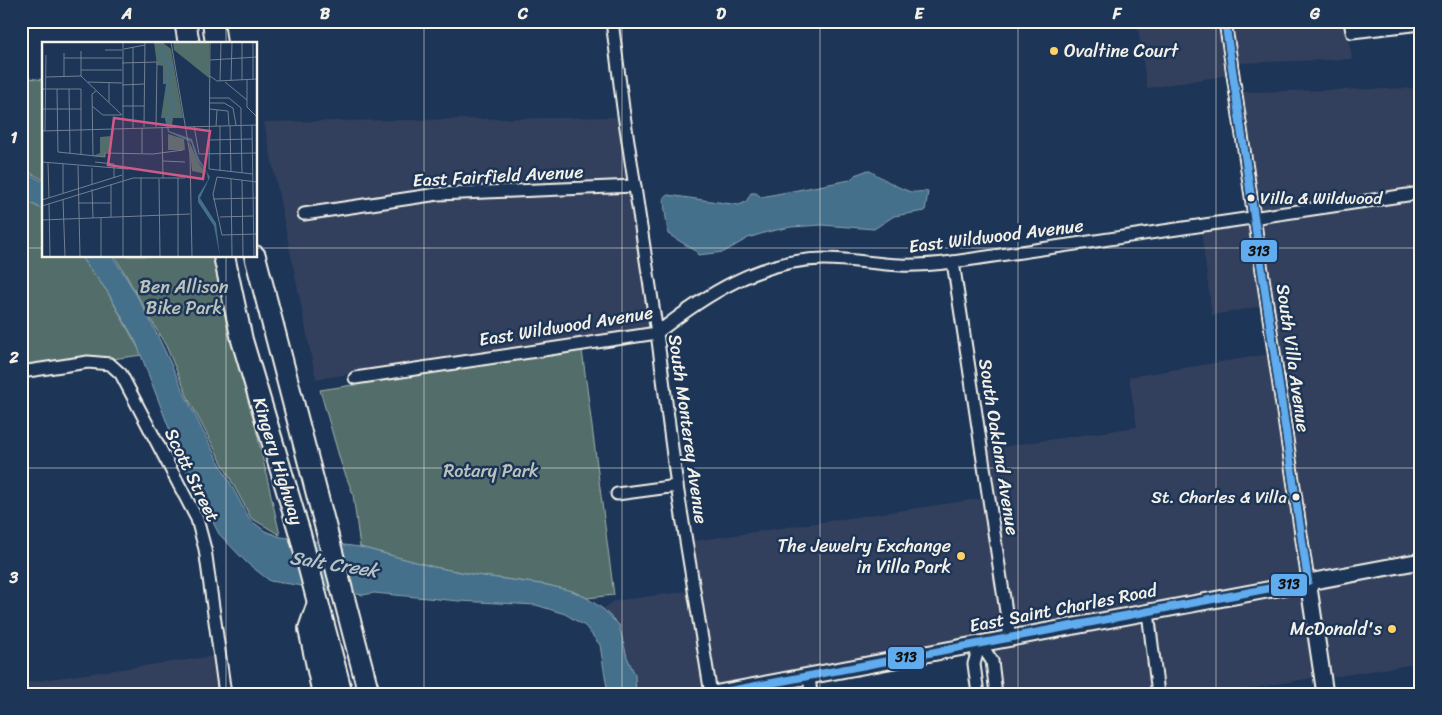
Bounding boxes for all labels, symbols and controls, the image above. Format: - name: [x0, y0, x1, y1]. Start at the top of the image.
- text: A: [121, 0, 132, 28]
- text: B: [320, 0, 331, 28]
- text: C: [517, 0, 529, 28]
- text: D: [716, 0, 726, 28]
- text: E: [915, 0, 925, 28]
- text: F: [1112, 0, 1123, 28]
- text: G: [1309, 0, 1321, 28]
- place label: Ovaltine Court: [1064, 35, 1179, 67]
- inset map: [42, 42, 258, 258]
- marker: Ovaltine Court: [1048, 45, 1060, 57]
- text: 1: [11, 123, 18, 152]
- street label: East Fairfield Avenue: [412, 156, 584, 196]
- place label: Villa & Wildwood: [1260, 183, 1383, 213]
- marker: Villa & Wildwood: [1246, 193, 1256, 203]
- street label: East Wildwood Avenue: [907, 209, 1085, 263]
- line badge: 313: [1240, 239, 1278, 263]
- text: 313: [1247, 239, 1270, 264]
- park label: Ben Allison Bike Park: [140, 271, 229, 324]
- street label: South Villa Avenue: [1267, 282, 1319, 434]
- street label: East Wildwood Avenue: [477, 296, 655, 356]
- street label: South Monterey Avenue: [659, 332, 717, 526]
- text: 2: [8, 343, 19, 372]
- street label: South Oakland Avenue: [969, 356, 1029, 538]
- street label: Kingery Highway: [243, 393, 313, 530]
- street label: Scott Street: [155, 422, 229, 528]
- park label: Rotary Park: [443, 455, 539, 487]
- place label: St. Charles & Villa: [1151, 482, 1287, 512]
- marker: St. Charles & Villa: [1291, 492, 1301, 502]
- place label: The Jewelry Exchange in Villa Park: [778, 530, 951, 583]
- water label: Salt Creek: [288, 541, 383, 588]
- marker: The Jewelry Exchange in Villa Park: [955, 550, 967, 562]
- text: 3: [9, 563, 19, 592]
- text: 313: [1277, 572, 1300, 597]
- line badge: 313: [1270, 573, 1308, 597]
- street label: East Saint Charles Road: [967, 574, 1161, 642]
- place label: McDonald's: [1290, 613, 1383, 645]
- marker: McDonald's: [1386, 623, 1398, 635]
- text: 313: [894, 645, 917, 670]
- line badge: 313: [887, 646, 925, 670]

